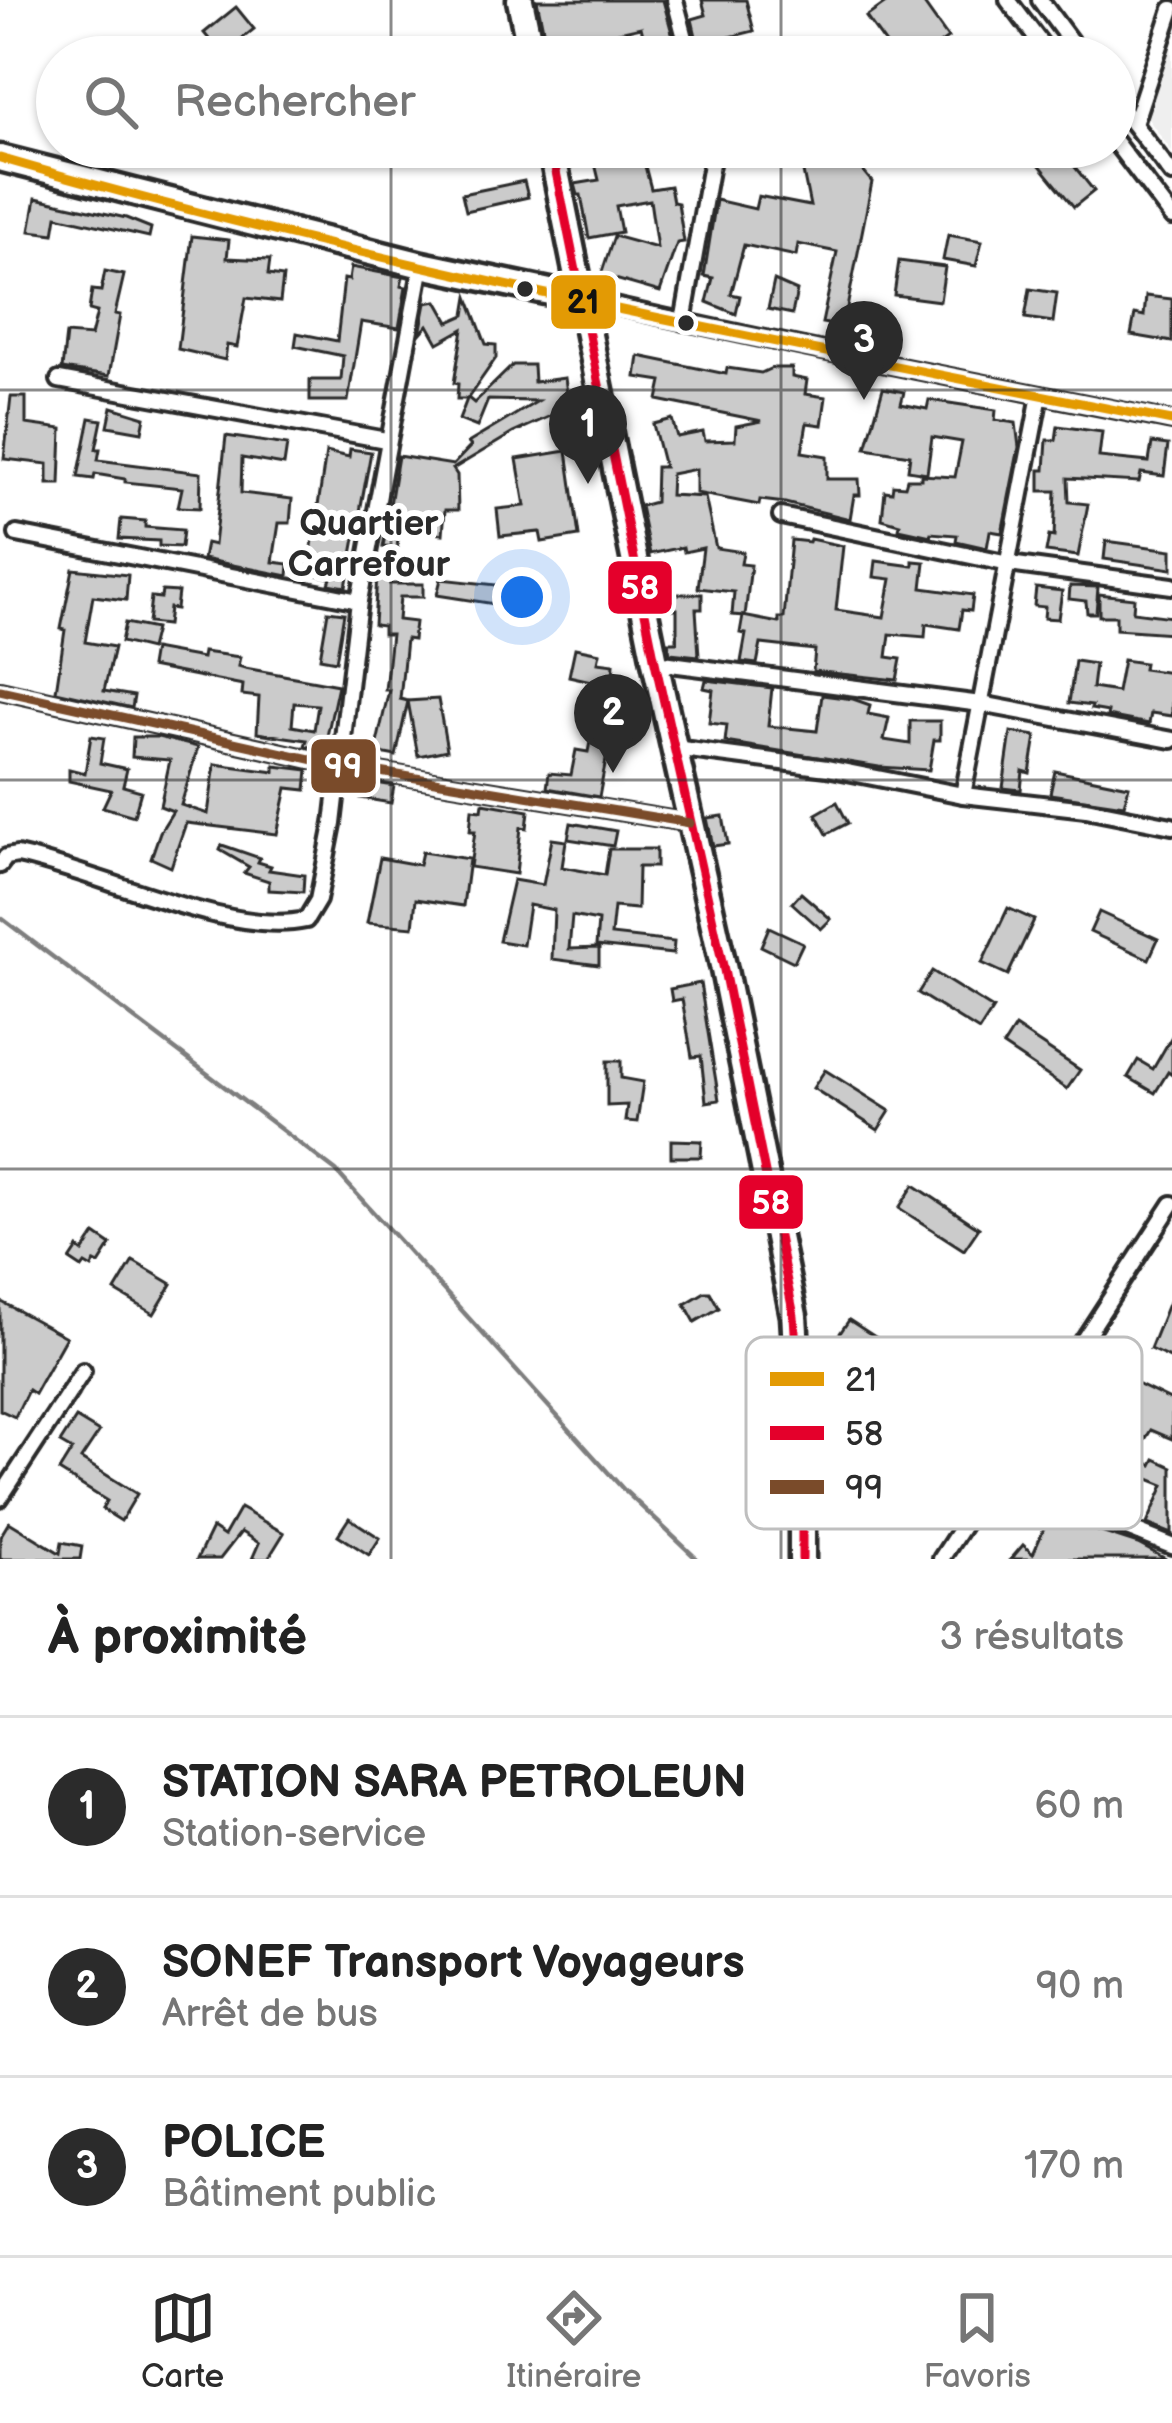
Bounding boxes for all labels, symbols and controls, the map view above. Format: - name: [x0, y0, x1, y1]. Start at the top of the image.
- search box: [36, 36, 1136, 168]
- icon: search: [78, 69, 144, 135]
- text: Rechercher: [174, 75, 415, 130]
- line badge: 21: [549, 273, 618, 331]
- unlabelled marker: [514, 278, 536, 300]
- text: 21: [567, 283, 599, 323]
- pin: 3: [825, 301, 903, 400]
- unlabelled marker: [675, 312, 697, 334]
- pin: 1: [549, 385, 627, 484]
- district label: Quartier Carrefour: [288, 503, 451, 587]
- line badge: 58: [606, 559, 674, 616]
- your location: [492, 567, 552, 627]
- text: 58: [621, 569, 659, 609]
- pin: 2: [574, 674, 652, 773]
- line badge: 99: [309, 737, 378, 795]
- text: 99: [324, 748, 362, 788]
- line badge: 58: [737, 1173, 805, 1231]
- text: 58: [752, 1184, 790, 1224]
- legend: [746, 1337, 1142, 1529]
- text: 21: [845, 1361, 877, 1401]
- text: 58: [845, 1415, 883, 1455]
- text: 99: [845, 1469, 883, 1509]
- text: À proximité: [48, 1607, 307, 1668]
- text: 3 résultats: [939, 1614, 1124, 1661]
- text: STATION SARA PETROLEUN: [162, 1756, 747, 1811]
- text: 1: [79, 1783, 95, 1830]
- text: 60 m: [1034, 1783, 1124, 1830]
- text: Station-service: [162, 1811, 426, 1858]
- text: SONEF Transport Voyageurs: [162, 1936, 745, 1991]
- text: 2: [75, 1963, 99, 2010]
- text: 90 m: [1036, 1963, 1124, 2010]
- text: Arrêt de bus: [162, 1991, 378, 2038]
- text: POLICE: [162, 2116, 326, 2171]
- text: 3: [76, 2143, 98, 2190]
- text: 170 m: [1024, 2143, 1124, 2190]
- text: Bâtiment public: [162, 2171, 436, 2218]
- tab: Carte: [141, 2285, 224, 2397]
- tab: Itinéraire: [506, 2285, 641, 2397]
- tab: Favoris: [923, 2285, 1031, 2397]

